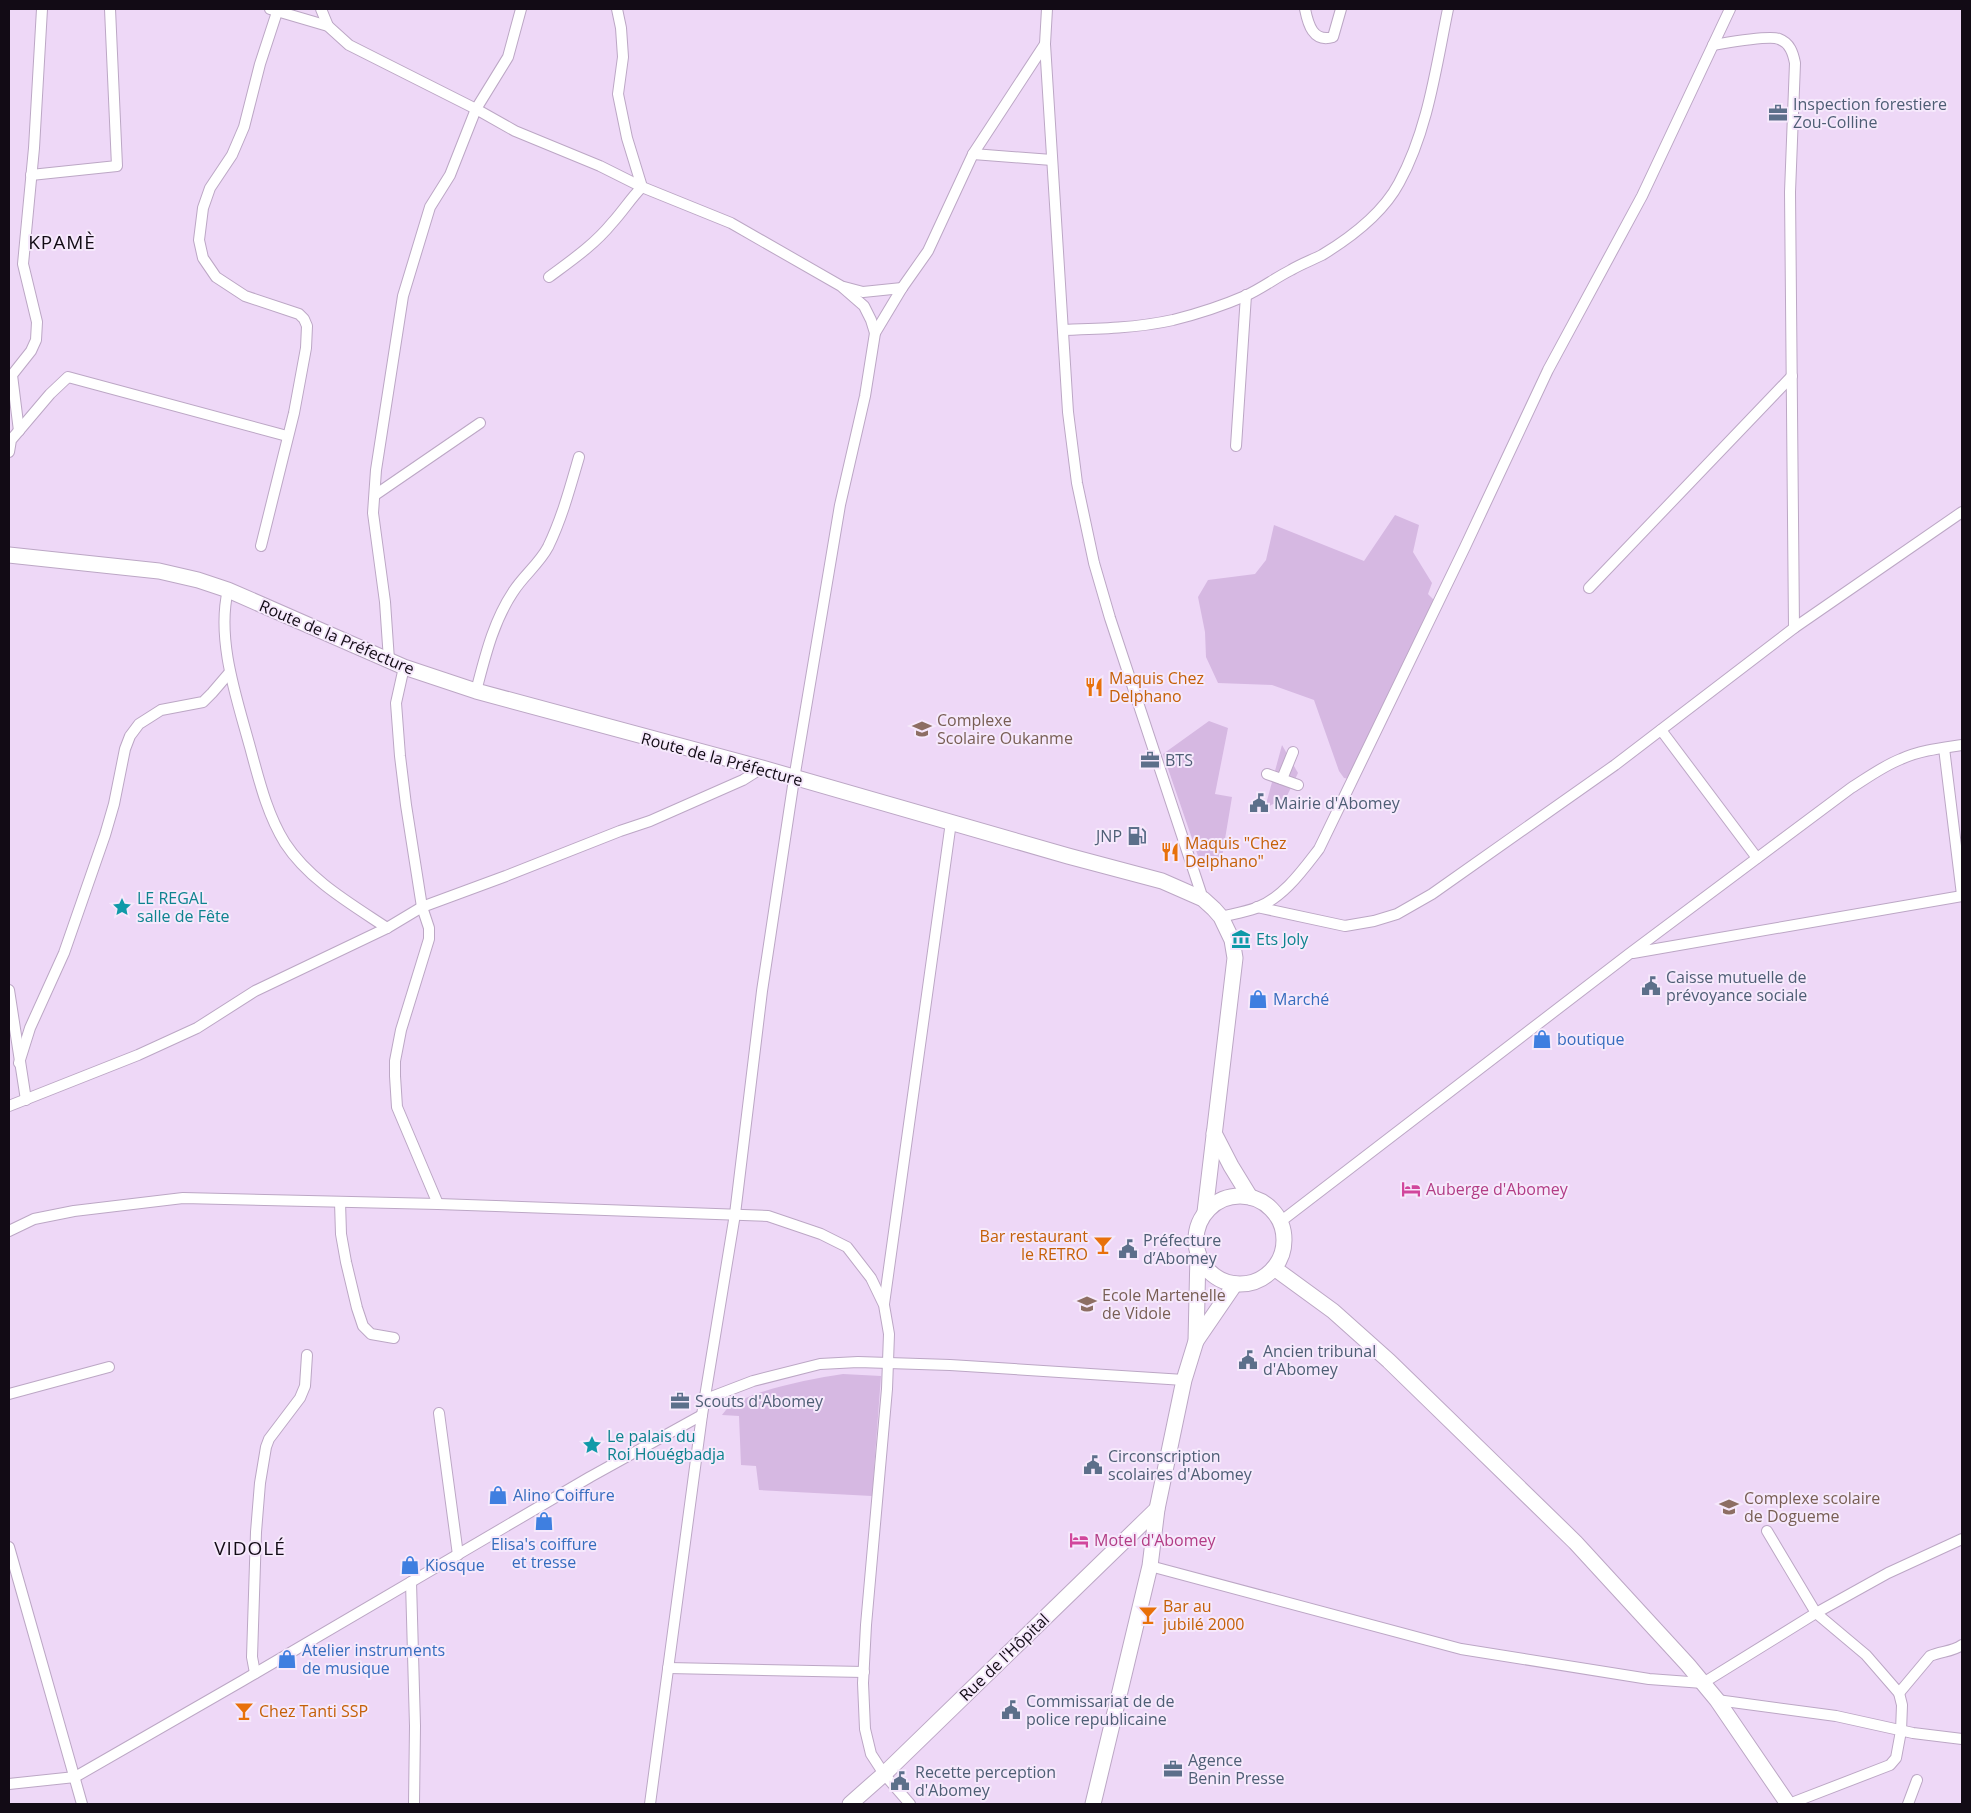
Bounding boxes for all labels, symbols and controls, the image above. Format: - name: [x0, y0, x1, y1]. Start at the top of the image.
- place label: Inspection forestiere Zou-Colline: [1793, 93, 1947, 133]
- office icon: Inspection forestiere Zou-Colline: [1767, 102, 1789, 124]
- district label: KPAMÈ: [28, 229, 96, 255]
- street label: Route de la Préfecture: [256, 594, 418, 680]
- place label: Maquis Chez Delphano: [1109, 667, 1204, 707]
- restaurant icon: Maquis Chez Delphano: [1083, 676, 1105, 698]
- place label: Complexe Scolaire Oukanme: [937, 709, 1073, 749]
- school or university icon: Complexe Scolaire Oukanme: [911, 718, 933, 740]
- street label: Route de la Préfecture: [639, 727, 805, 791]
- office icon: BTS: [1139, 749, 1161, 771]
- place label: BTS: [1165, 749, 1193, 771]
- public building icon: Mairie d'Abomey: [1248, 792, 1270, 814]
- place label: Mairie d'Abomey: [1274, 792, 1401, 814]
- place label: JNP: [1094, 825, 1122, 847]
- fuel station icon: JNP: [1126, 825, 1148, 847]
- place label: Maquis "Chez Delphano": [1185, 832, 1286, 872]
- restaurant icon: Maquis "Chez Delphano": [1159, 841, 1181, 863]
- place label: LE REGAL salle de Fête: [137, 887, 230, 927]
- place icon: LE REGAL salle de Fête: [111, 896, 133, 918]
- museum icon: Ets Joly: [1230, 928, 1252, 950]
- place label: Ets Joly: [1256, 928, 1309, 950]
- place label: Caisse mutuelle de prévoyance sociale: [1666, 966, 1807, 1006]
- public building icon: Caisse mutuelle de prévoyance sociale: [1640, 975, 1662, 997]
- shop icon: Marché: [1247, 988, 1269, 1010]
- place label: Marché: [1273, 988, 1329, 1010]
- shop icon: boutique: [1531, 1028, 1553, 1050]
- place label: boutique: [1557, 1028, 1625, 1050]
- hotel icon: Auberge d'Abomey: [1400, 1178, 1422, 1200]
- place label: Auberge d'Abomey: [1426, 1178, 1569, 1200]
- place label: Bar restaurant le RETRO: [980, 1225, 1088, 1265]
- place label: Préfecture d’Abomey: [1143, 1229, 1221, 1269]
- bar icon: Bar restaurant le RETRO: [1092, 1234, 1114, 1256]
- public building icon: Préfecture d’Abomey: [1117, 1238, 1139, 1260]
- place label: Ecole Martenelle de Vidole: [1102, 1284, 1226, 1324]
- school or university icon: Ecole Martenelle de Vidole: [1076, 1293, 1098, 1315]
- place label: Ancien tribunal d'Abomey: [1263, 1340, 1376, 1380]
- public building icon: Ancien tribunal d'Abomey: [1237, 1349, 1259, 1371]
- office icon: Scouts d'Abomey: [669, 1390, 691, 1412]
- place label: Scouts d'Abomey: [695, 1390, 824, 1412]
- place label: Le palais du Roi Houégbadja: [607, 1425, 725, 1465]
- place icon: Le palais du Roi Houégbadja: [581, 1434, 603, 1456]
- place label: Circonscription scolaires d'Abomey: [1108, 1445, 1253, 1485]
- public building icon: Circonscription scolaires d'Abomey: [1082, 1454, 1104, 1476]
- shop icon: Alino Coiffure: [487, 1484, 509, 1506]
- place label: Alino Coiffure: [513, 1484, 615, 1506]
- place label: Complexe scolaire de Dogueme: [1744, 1487, 1880, 1527]
- school or university icon: Complexe scolaire de Dogueme: [1718, 1496, 1740, 1518]
- shop icon: Elisa's coiffure et tresse: [533, 1510, 555, 1532]
- hotel icon: Motel d'Abomey: [1068, 1529, 1090, 1551]
- place label: Motel d'Abomey: [1094, 1529, 1217, 1551]
- place label: Elisa's coiffure et tresse: [491, 1533, 597, 1573]
- district label: VIDOLÉ: [214, 1535, 286, 1561]
- shop icon: Kiosque: [399, 1554, 421, 1576]
- place label: Kiosque: [425, 1554, 485, 1576]
- place label: Bar au jubilé 2000: [1162, 1595, 1244, 1635]
- bar icon: Bar au jubilé 2000: [1137, 1604, 1159, 1626]
- street label: Rue de l'Hôpital: [954, 1608, 1054, 1706]
- place label: Atelier instruments de musique: [302, 1639, 445, 1679]
- shop icon: Atelier instruments de musique: [276, 1648, 298, 1670]
- place label: Commissariat de de police republicaine: [1026, 1690, 1175, 1730]
- public building icon: Commissariat de de police republicaine: [1000, 1699, 1022, 1721]
- bar icon: Chez Tanti SSP: [233, 1700, 255, 1722]
- place label: Chez Tanti SSP: [259, 1700, 368, 1722]
- place label: Agence Benin Presse: [1188, 1749, 1285, 1789]
- office icon: Agence Benin Presse: [1162, 1758, 1184, 1780]
- place label: Recette perception d'Abomey: [915, 1761, 1056, 1801]
- public building icon: Recette perception d'Abomey: [889, 1770, 911, 1792]

